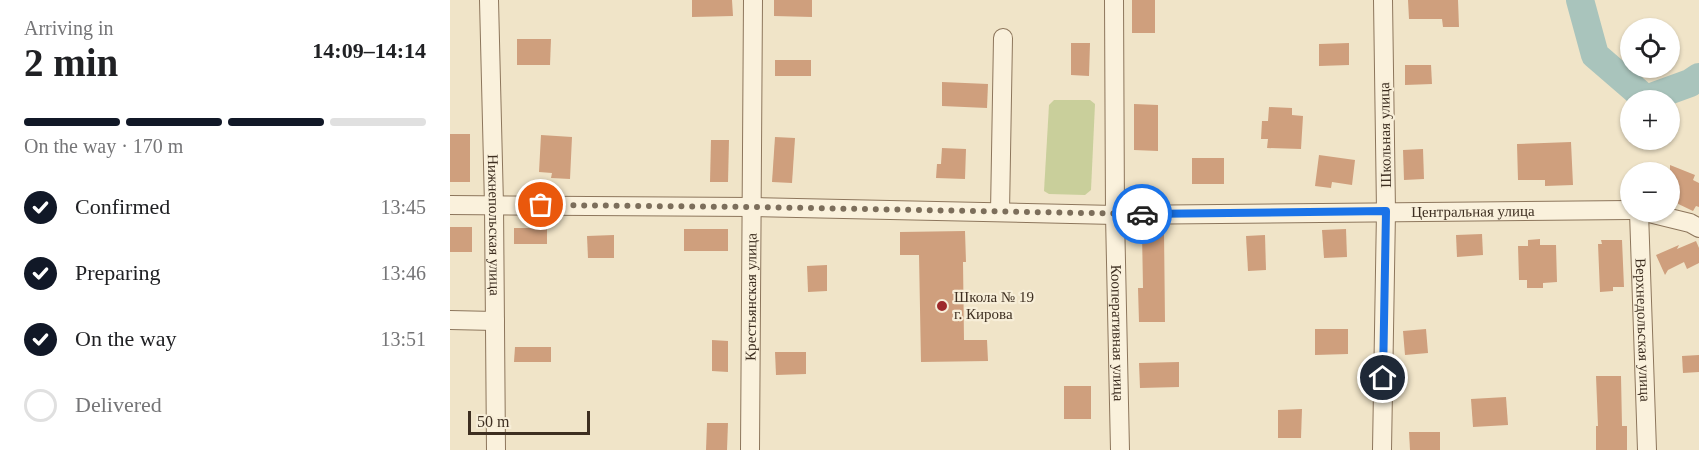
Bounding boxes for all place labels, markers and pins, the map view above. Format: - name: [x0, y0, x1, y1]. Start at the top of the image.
- pin: [515, 179, 566, 230]
- place label: Школа № 19 г. Кирова: [954, 289, 1034, 322]
- marker: Школа № 19 г. Кирова: [935, 299, 949, 313]
- pin: [1357, 352, 1408, 403]

